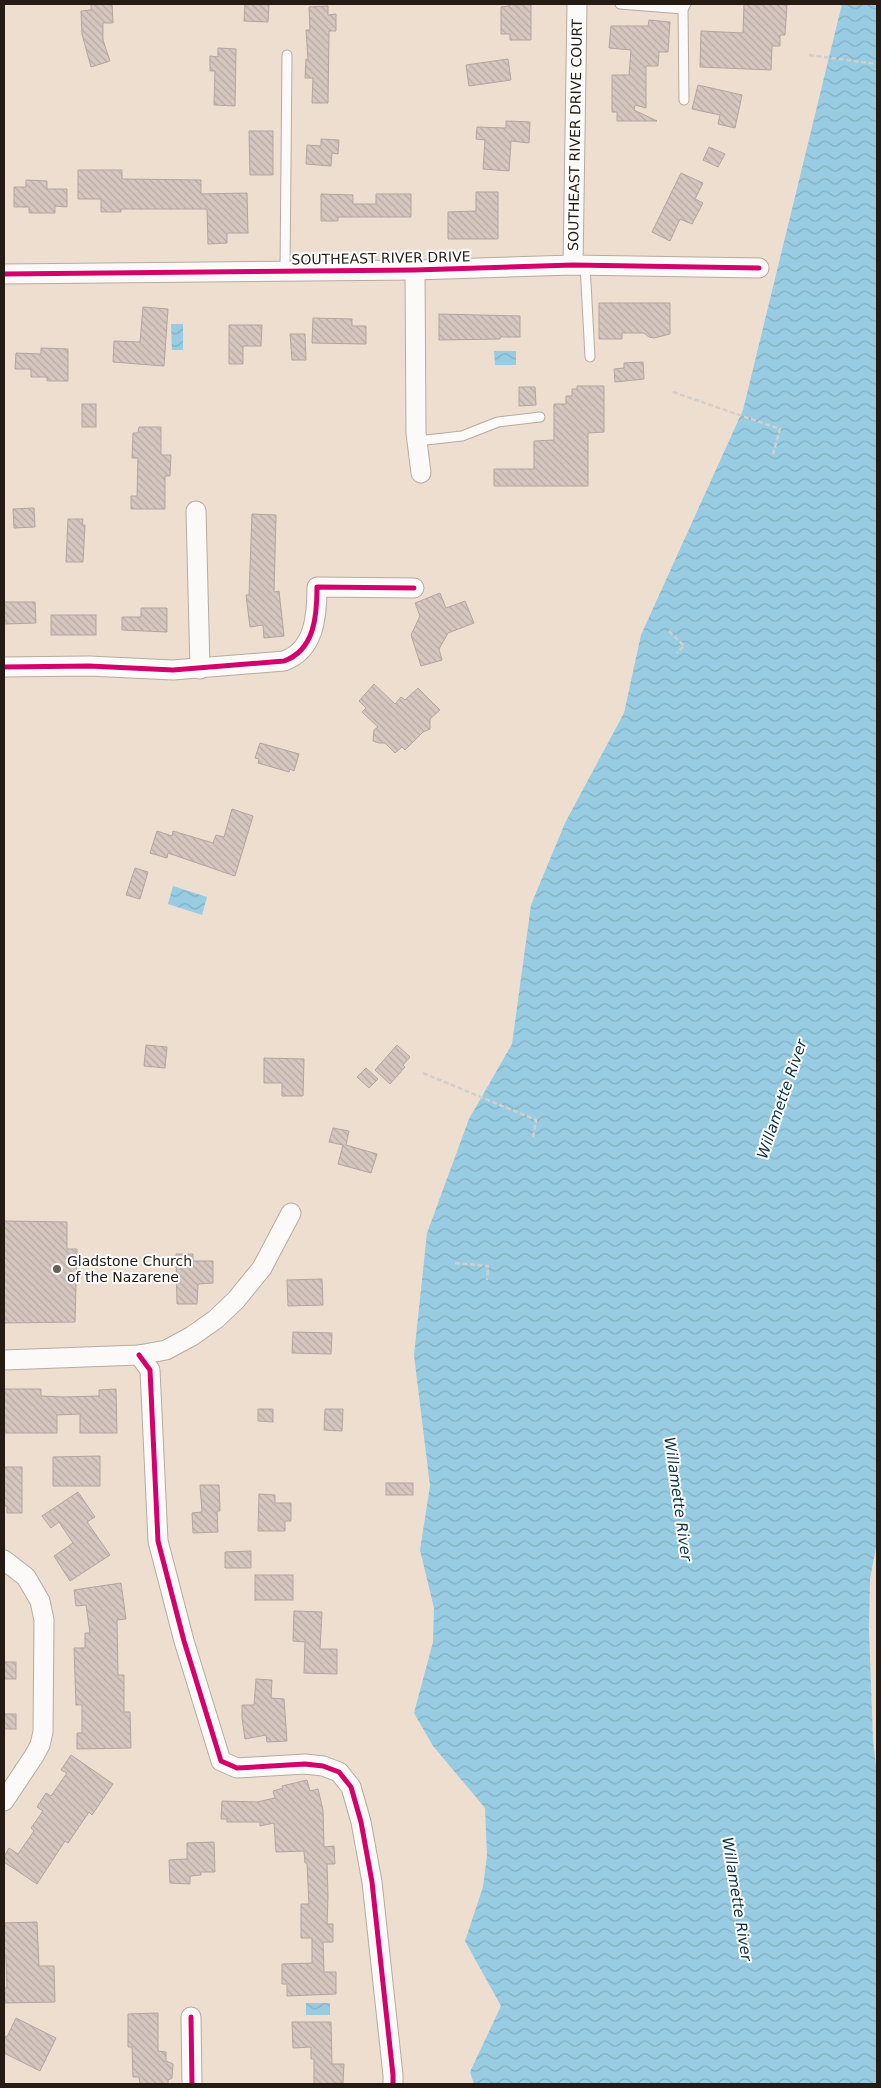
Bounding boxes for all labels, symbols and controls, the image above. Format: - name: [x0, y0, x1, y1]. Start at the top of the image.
- street label: SOUTHEAST RIVER DRIVE COURT: [565, 19, 585, 251]
- street label: SOUTHEAST RIVER DRIVE: [291, 248, 471, 268]
- water label: Willamette River: [753, 1036, 811, 1161]
- place label: Gladstone Church of the Nazarene: [67, 1253, 192, 1285]
- marker: Gladstone Church of the Nazarene: [51, 1263, 63, 1275]
- water label: Willamette River: [660, 1436, 696, 1563]
- water label: Willamette River: [718, 1836, 756, 1963]

